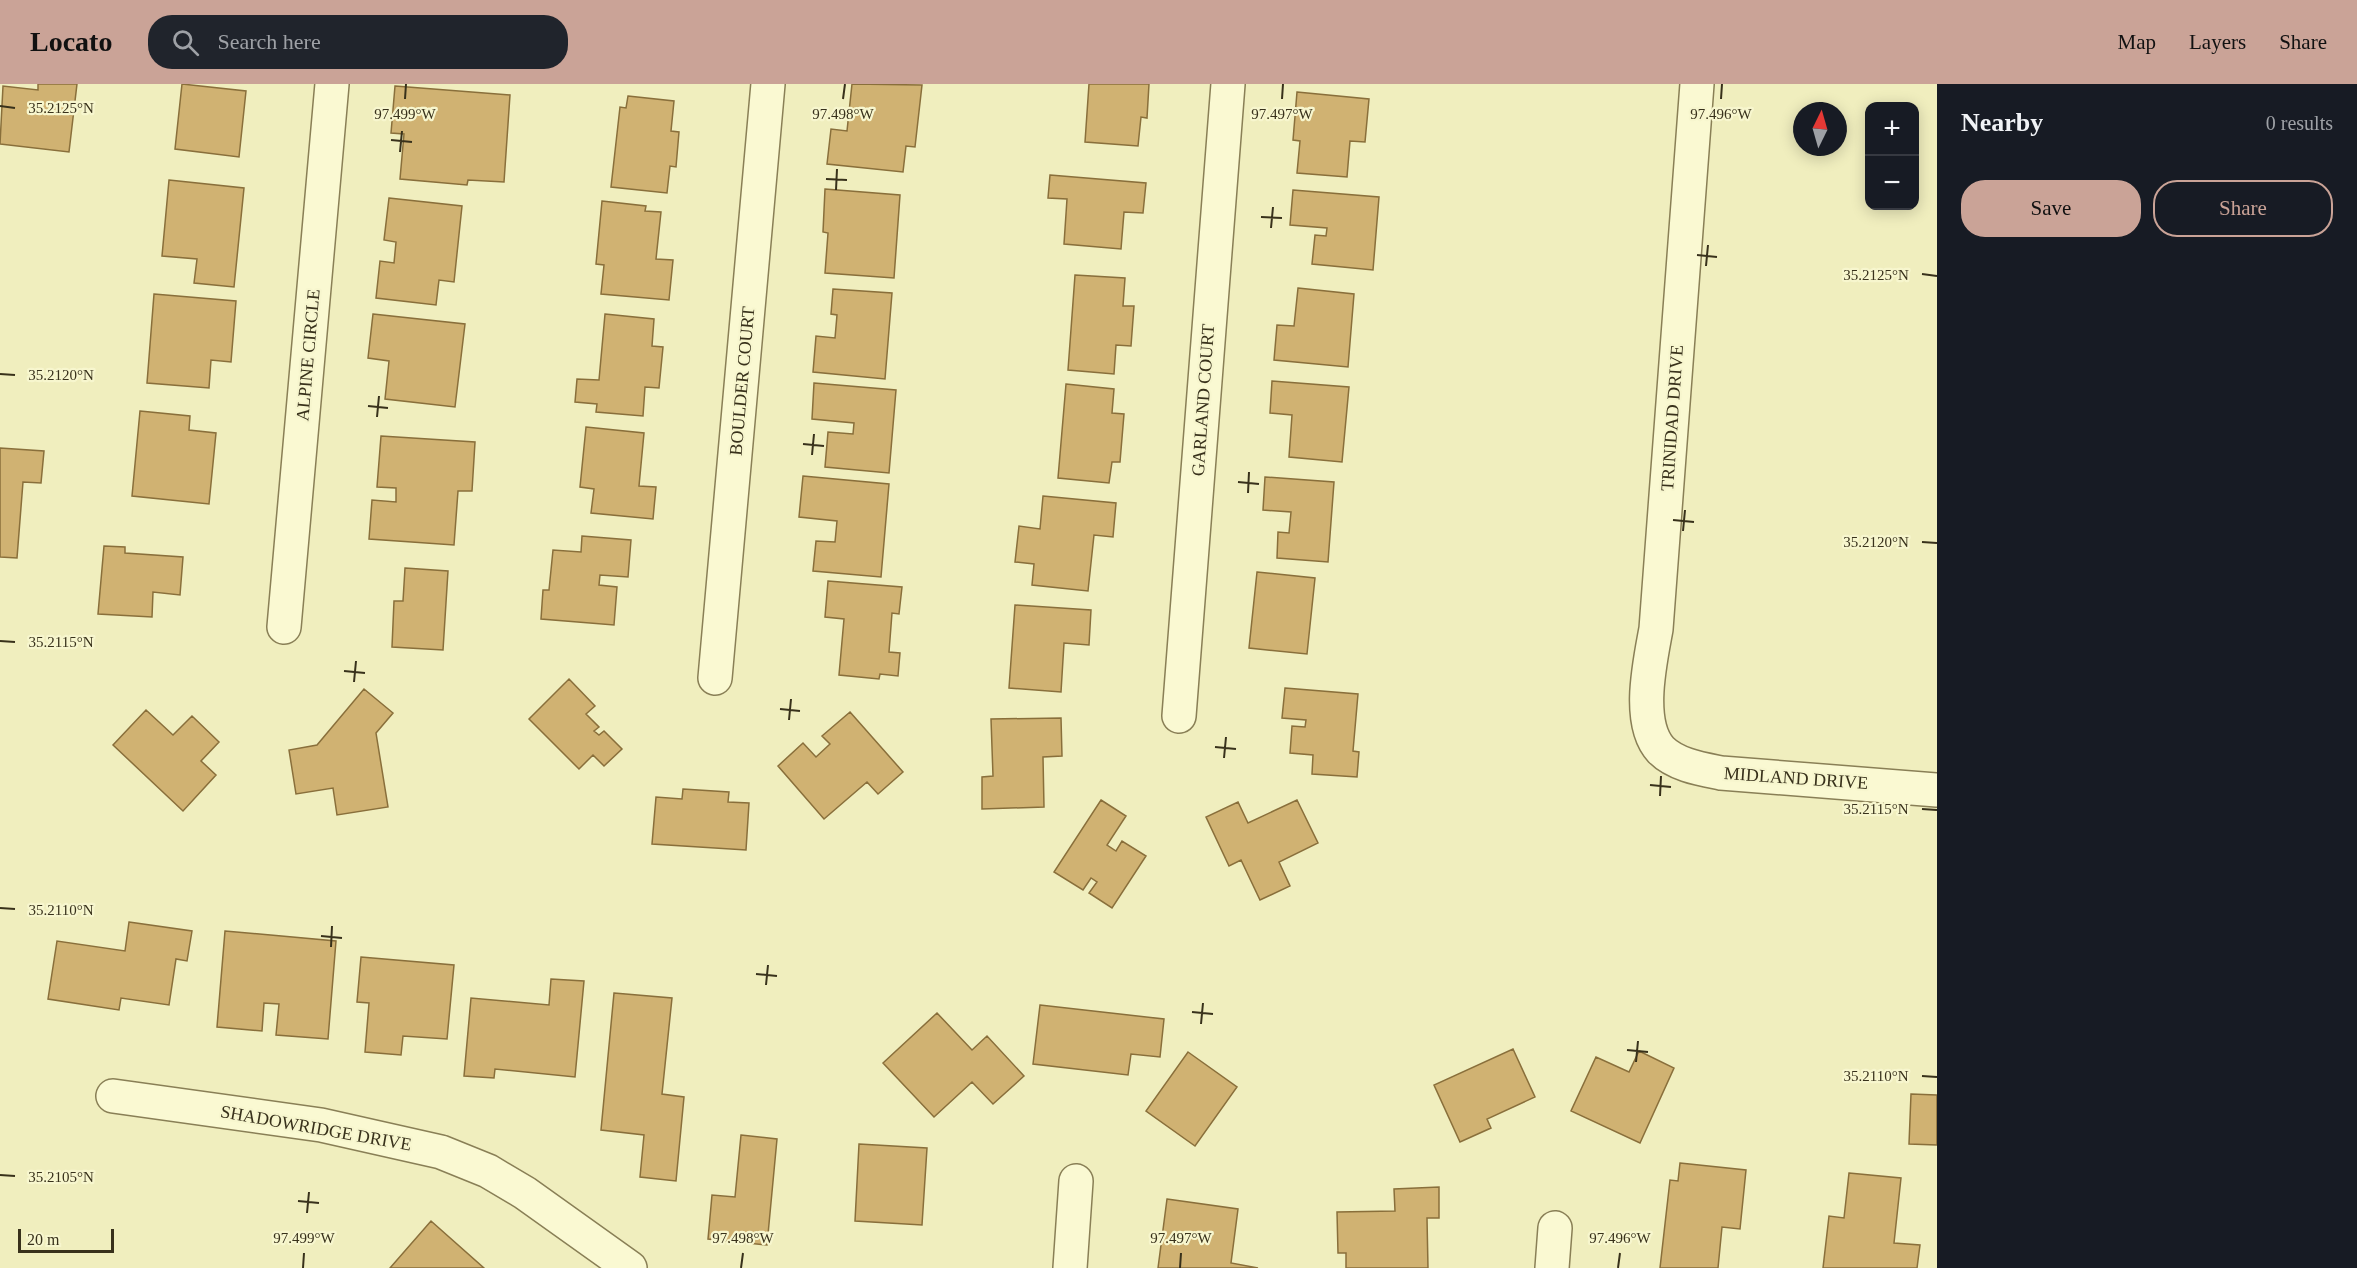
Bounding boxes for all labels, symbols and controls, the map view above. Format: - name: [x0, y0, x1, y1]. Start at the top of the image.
- search box: [148, 15, 568, 69]
- text: Locato: [30, 26, 112, 57]
- icon: search: [169, 26, 202, 59]
- text: Search here: [217, 29, 321, 54]
- text: Map: [2118, 30, 2156, 54]
- text: Layers: [2189, 30, 2246, 54]
- text: Share: [2279, 30, 2327, 54]
- text: 35.2125°N: [28, 100, 94, 116]
- north arrow: [1793, 102, 1847, 156]
- map controls: [1865, 102, 1919, 210]
- button: +: [1865, 102, 1919, 156]
- text: 97.499°W: [374, 106, 437, 122]
- text: 97.498°W: [812, 106, 875, 122]
- text: 97.497°W: [1251, 106, 1314, 122]
- text: 97.496°W: [1690, 106, 1753, 122]
- text: Nearby: [1961, 108, 2043, 137]
- text: 0 results: [2266, 112, 2333, 134]
- button: −: [1865, 156, 1919, 210]
- button: Save: [1961, 180, 2141, 237]
- button: Share: [2153, 180, 2333, 237]
- text: 35.2125°N: [1843, 267, 1909, 283]
- street label: ALPINE CIRCLE: [292, 288, 324, 422]
- street label: BOULDER COURT: [726, 306, 758, 456]
- street label: GARLAND COURT: [1188, 323, 1218, 477]
- street label: TRINIDAD DRIVE: [1657, 344, 1687, 492]
- text: 35.2120°N: [28, 367, 94, 383]
- text: 35.2120°N: [1843, 534, 1909, 550]
- text: 35.2115°N: [28, 634, 94, 650]
- street label: MIDLAND DRIVE: [1723, 763, 1869, 793]
- text: 35.2115°N: [1843, 801, 1909, 817]
- text: 35.2110°N: [28, 902, 94, 918]
- text: 35.2110°N: [1843, 1068, 1909, 1084]
- street label: SHADOWRIDGE DRIVE: [219, 1101, 413, 1155]
- text: 35.2105°N: [28, 1169, 94, 1185]
- scale bar: [18, 1226, 114, 1254]
- text: 97.499°W: [273, 1230, 336, 1246]
- text: 97.498°W: [712, 1230, 775, 1246]
- text: 97.497°W: [1150, 1230, 1213, 1246]
- text: 97.496°W: [1589, 1230, 1652, 1246]
- text: 20 m: [27, 1231, 59, 1248]

